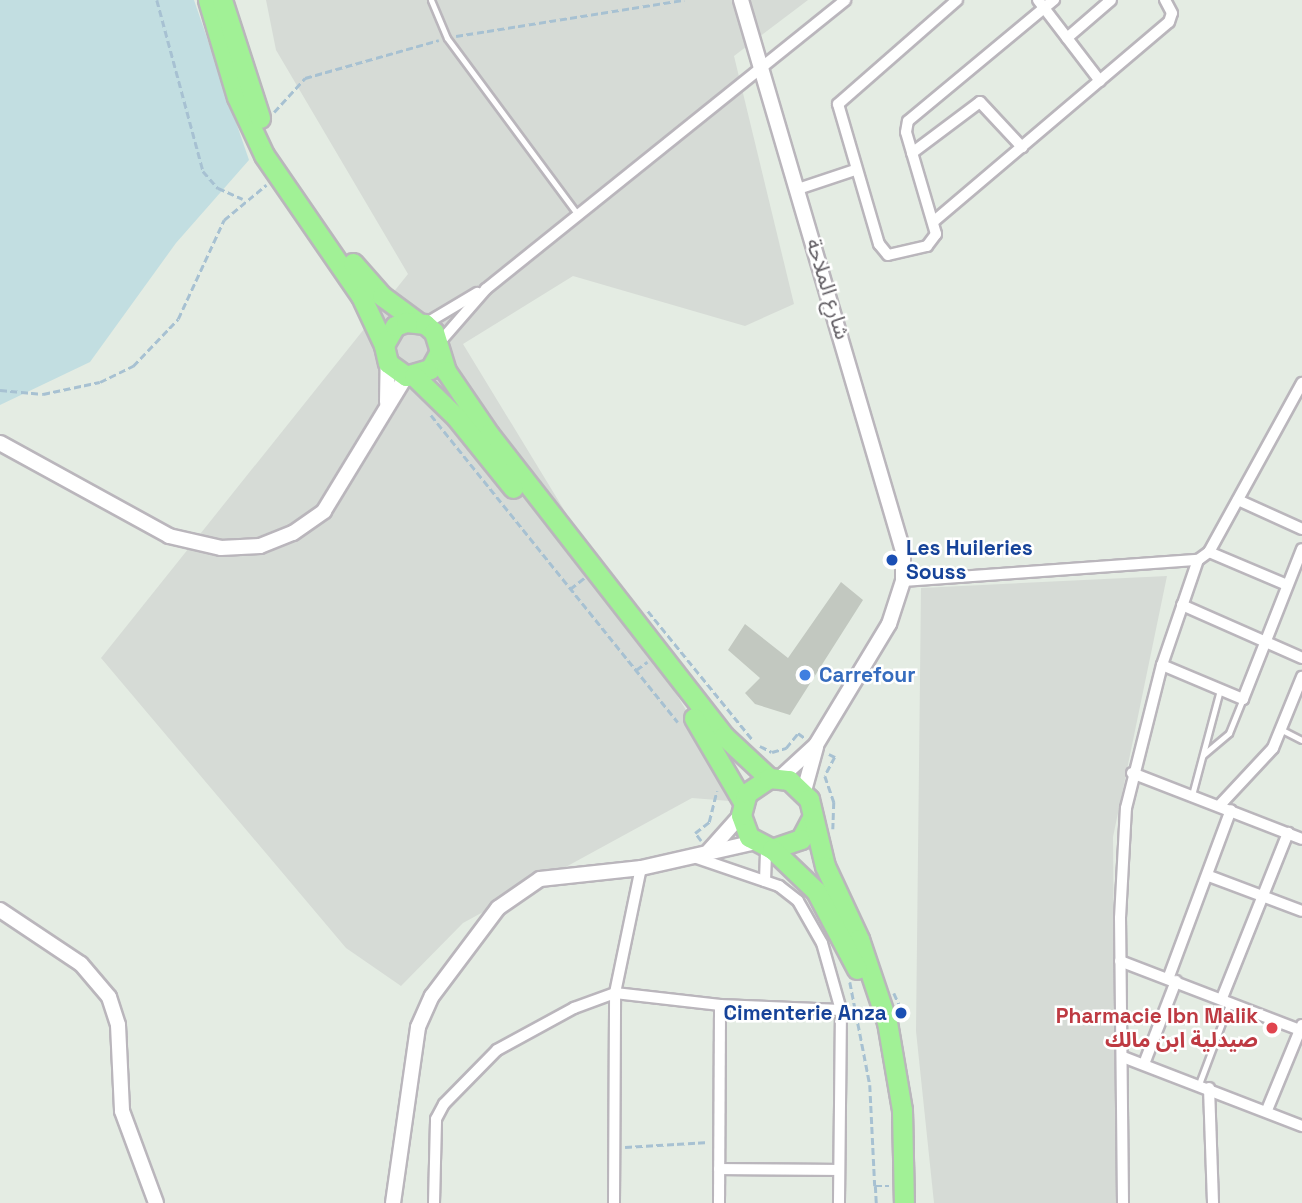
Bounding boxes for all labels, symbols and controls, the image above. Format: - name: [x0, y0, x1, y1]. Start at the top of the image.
- street label: شارع الملاحة: [801, 236, 855, 342]
- place label: Les Huileries Souss: [906, 535, 1033, 585]
- marker: Les Huileries Souss: [884, 552, 900, 568]
- place label: Carrefour: [819, 662, 916, 688]
- marker: Carrefour: [797, 667, 813, 683]
- place label: Cimenterie Anza: [723, 1000, 887, 1026]
- place label: Pharmacie Ibn Malik صيدلية ابن مالك: [1056, 1003, 1258, 1053]
- marker: Cimenterie Anza: [893, 1005, 909, 1021]
- marker: Pharmacie Ibn Malik صيدلية ابن مالك: [1264, 1020, 1280, 1036]

